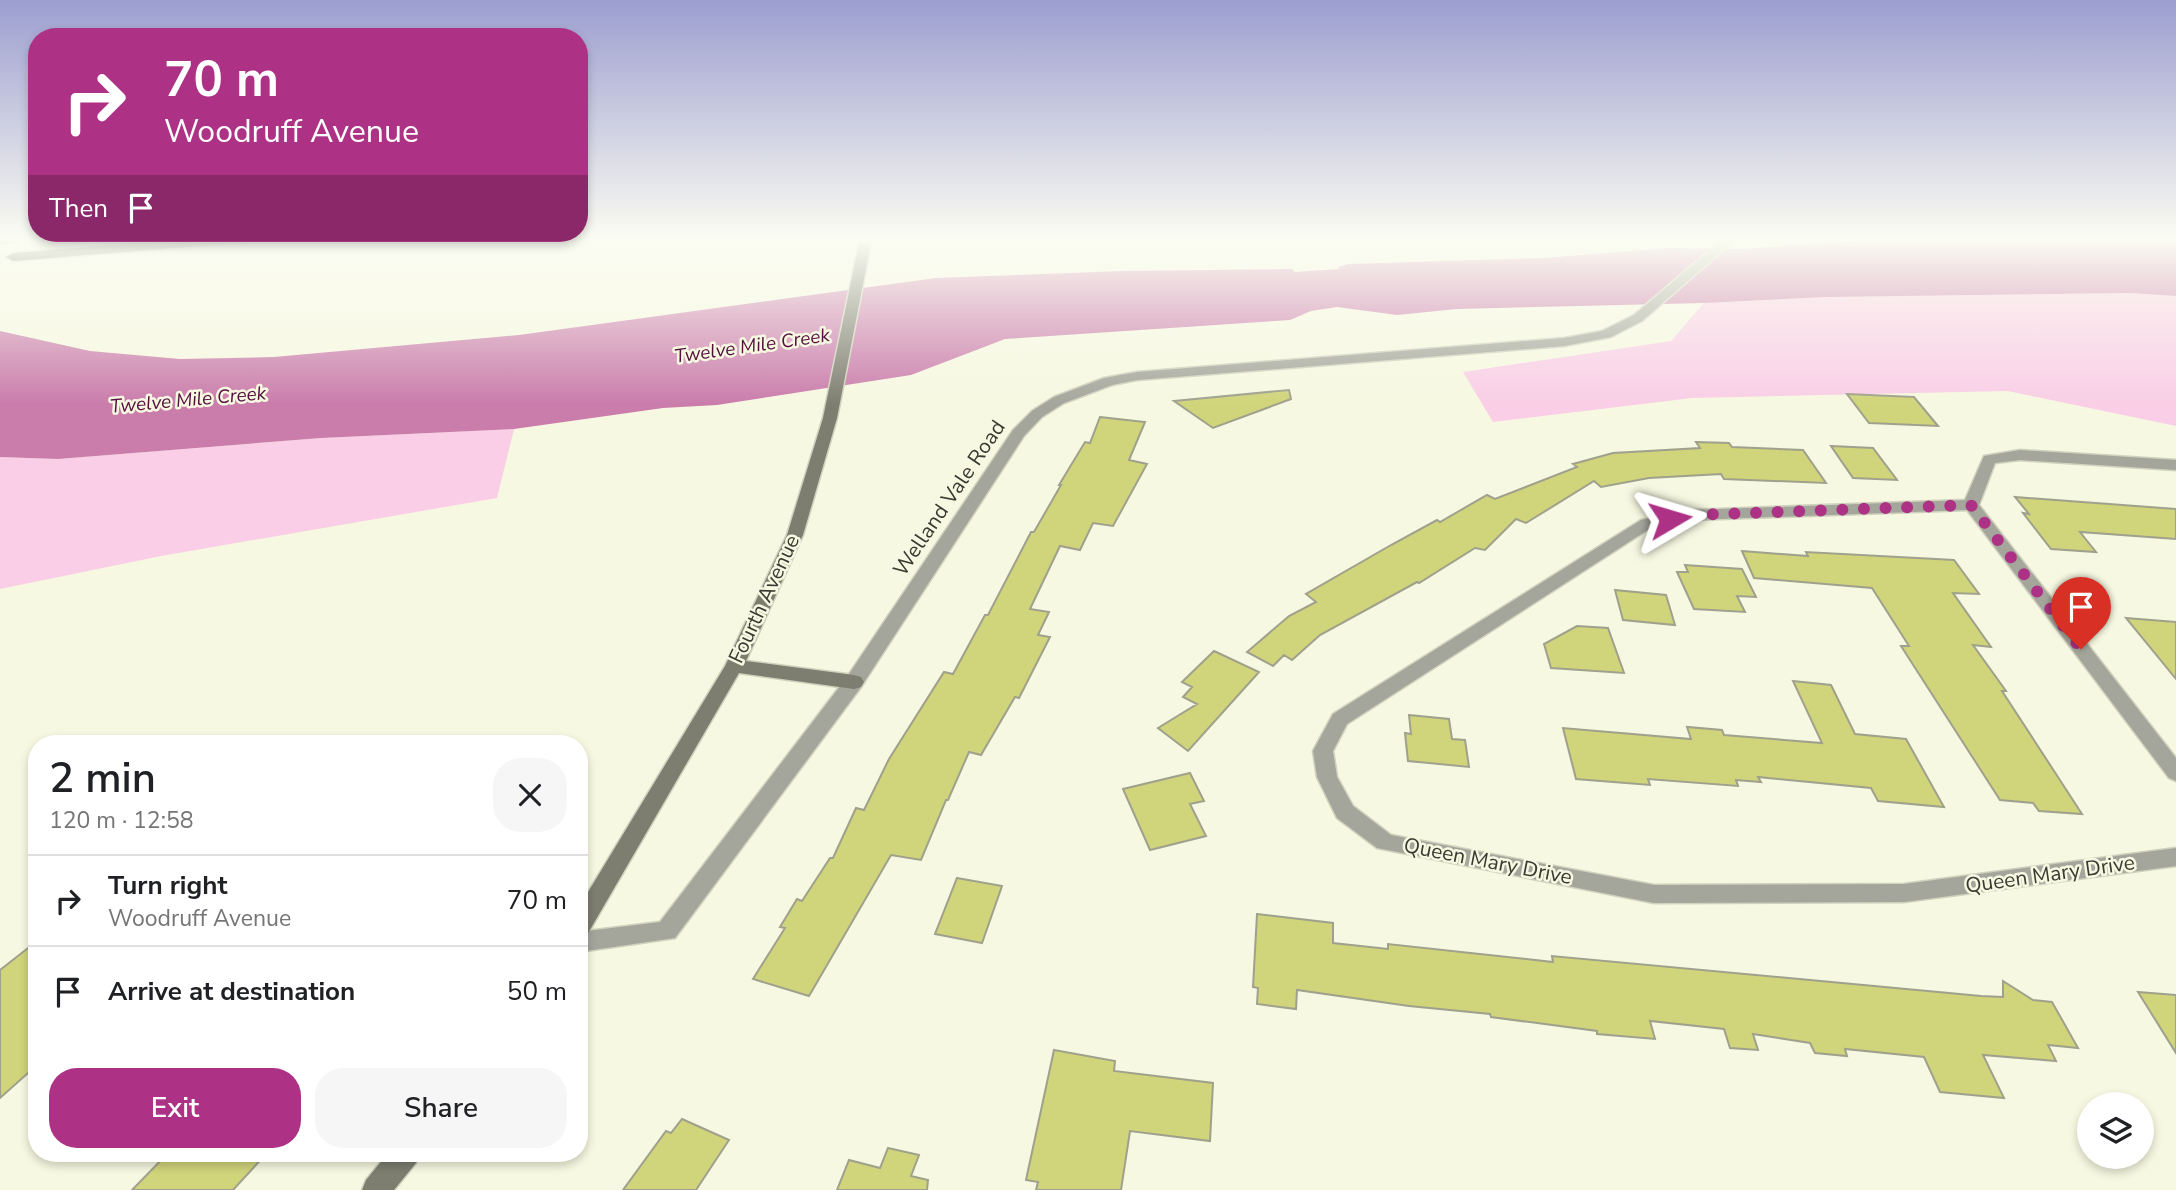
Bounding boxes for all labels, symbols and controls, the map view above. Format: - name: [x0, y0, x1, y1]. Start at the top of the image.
- text: 70 m: [164, 46, 279, 113]
- icon: right: [49, 56, 140, 147]
- text: Woodruff Avenue: [164, 110, 419, 153]
- icon: arrive: [122, 189, 160, 227]
- text: Then: [49, 191, 108, 226]
- water label: Twelve Mile Creek: [673, 322, 832, 370]
- water label: Twelve Mile Creek: [109, 380, 268, 420]
- street label: Welland Vale Road: [886, 415, 1012, 581]
- position arrow: [1633, 482, 1707, 556]
- street label: Fourth Avenue: [722, 530, 806, 668]
- pin: [2051, 577, 2111, 649]
- icon: arrive: [2062, 588, 2100, 626]
- text: 2 min: [49, 750, 156, 807]
- button: close: [493, 758, 567, 832]
- text: 120 m · 12:58: [49, 805, 194, 836]
- street label: Queen Mary Drive: [1401, 831, 1575, 891]
- street label: Queen Mary Drive: [1963, 848, 2137, 900]
- text: Turn right: [108, 868, 227, 903]
- icon: right: [49, 882, 87, 920]
- text: 70 m: [507, 883, 567, 918]
- text: Woodruff Avenue: [108, 903, 291, 934]
- icon: arrive: [49, 973, 87, 1011]
- text: Arrive at destination: [108, 974, 355, 1009]
- text: 50 m: [507, 974, 567, 1009]
- button: Exit: [49, 1068, 301, 1148]
- button: Share: [315, 1068, 567, 1148]
- map controls: [2077, 1092, 2154, 1169]
- button: layers: [2077, 1092, 2154, 1169]

